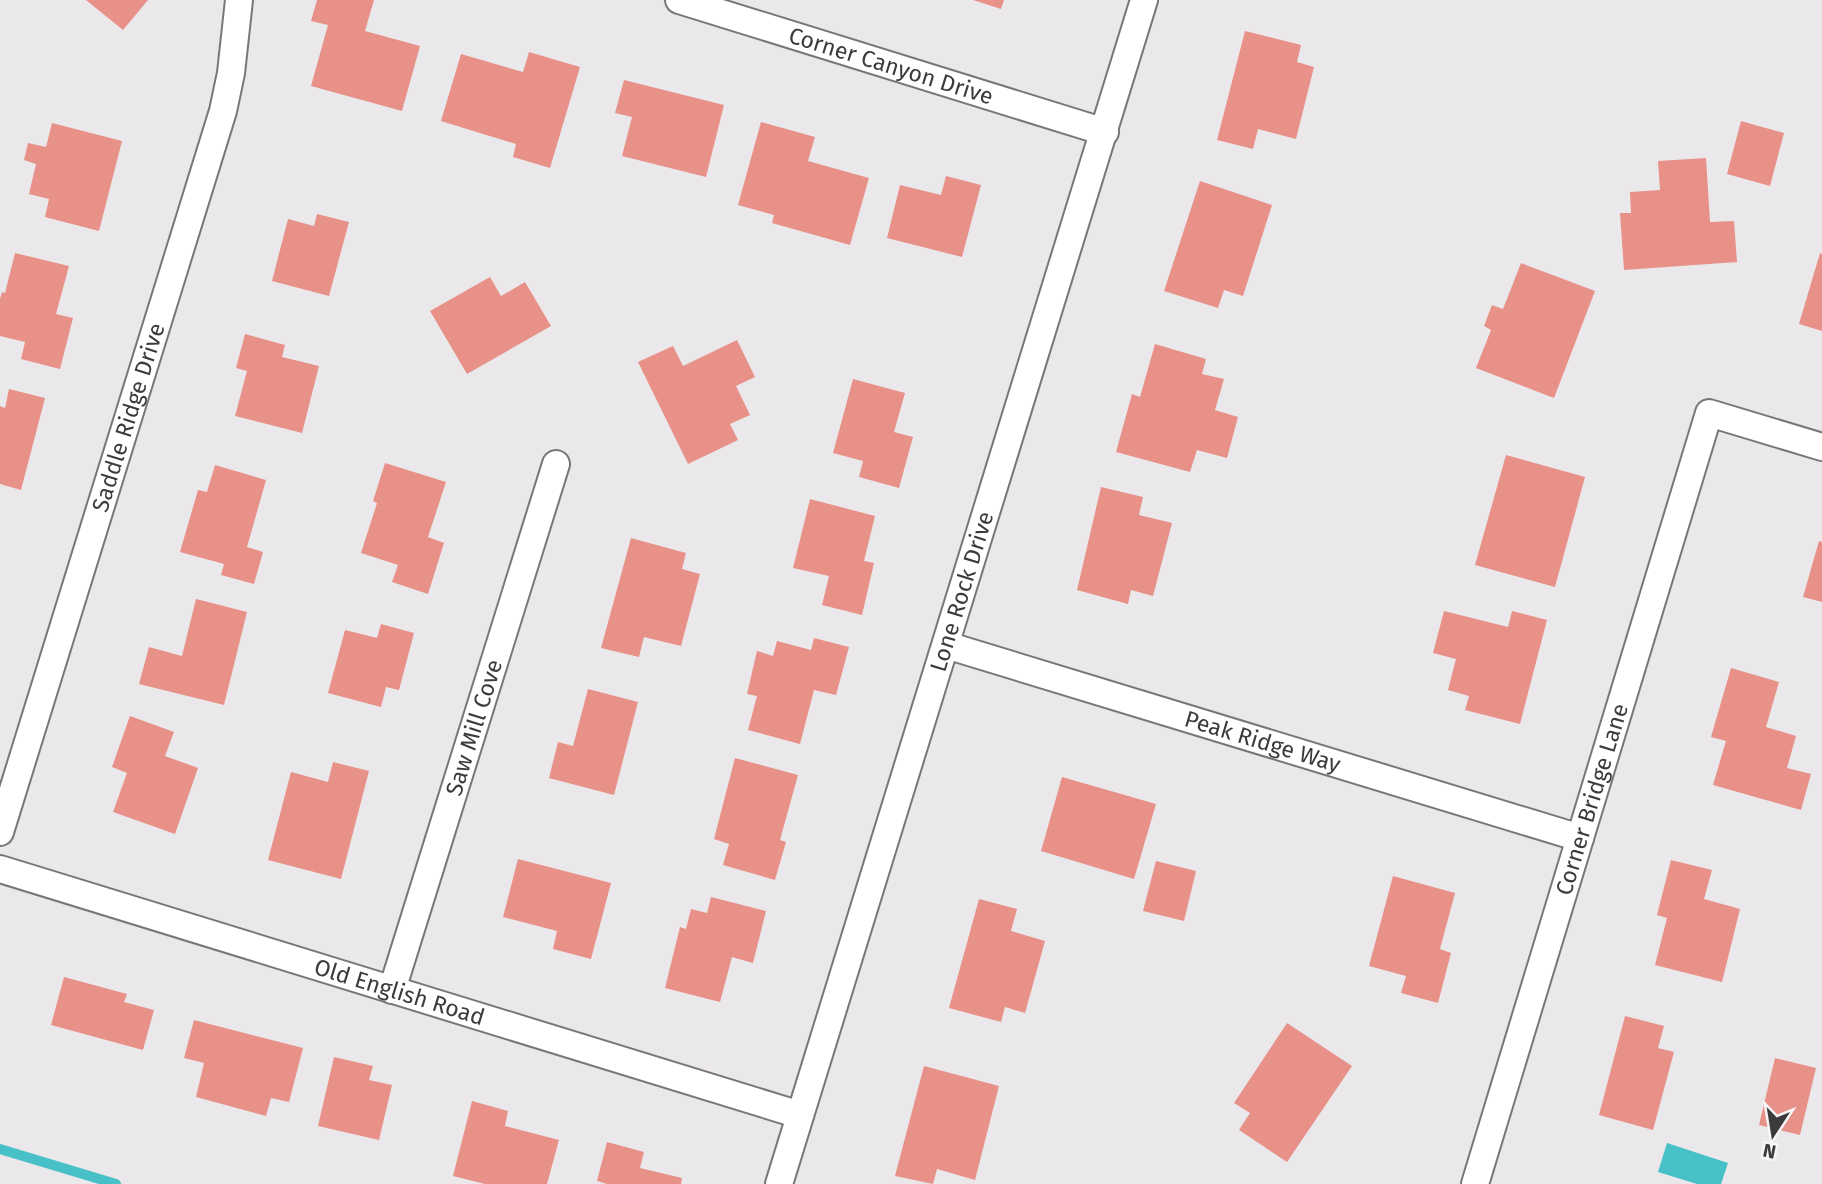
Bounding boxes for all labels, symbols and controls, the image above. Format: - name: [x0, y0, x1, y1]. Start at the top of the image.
- street label: Corner Canyon Drive: [785, 21, 997, 111]
- street label: Saddle Ridge Drive: [86, 319, 171, 515]
- street label: Lone Rock Drive: [924, 508, 1000, 675]
- street label: Saw Mill Cove: [439, 656, 508, 799]
- street label: Corner Bridge Lane: [1549, 700, 1634, 899]
- street label: Peak Ridge Way: [1181, 704, 1345, 779]
- street label: Old English Road: [311, 953, 488, 1031]
- north arrow: [1738, 1100, 1808, 1170]
- text: N: [1761, 1139, 1778, 1164]

